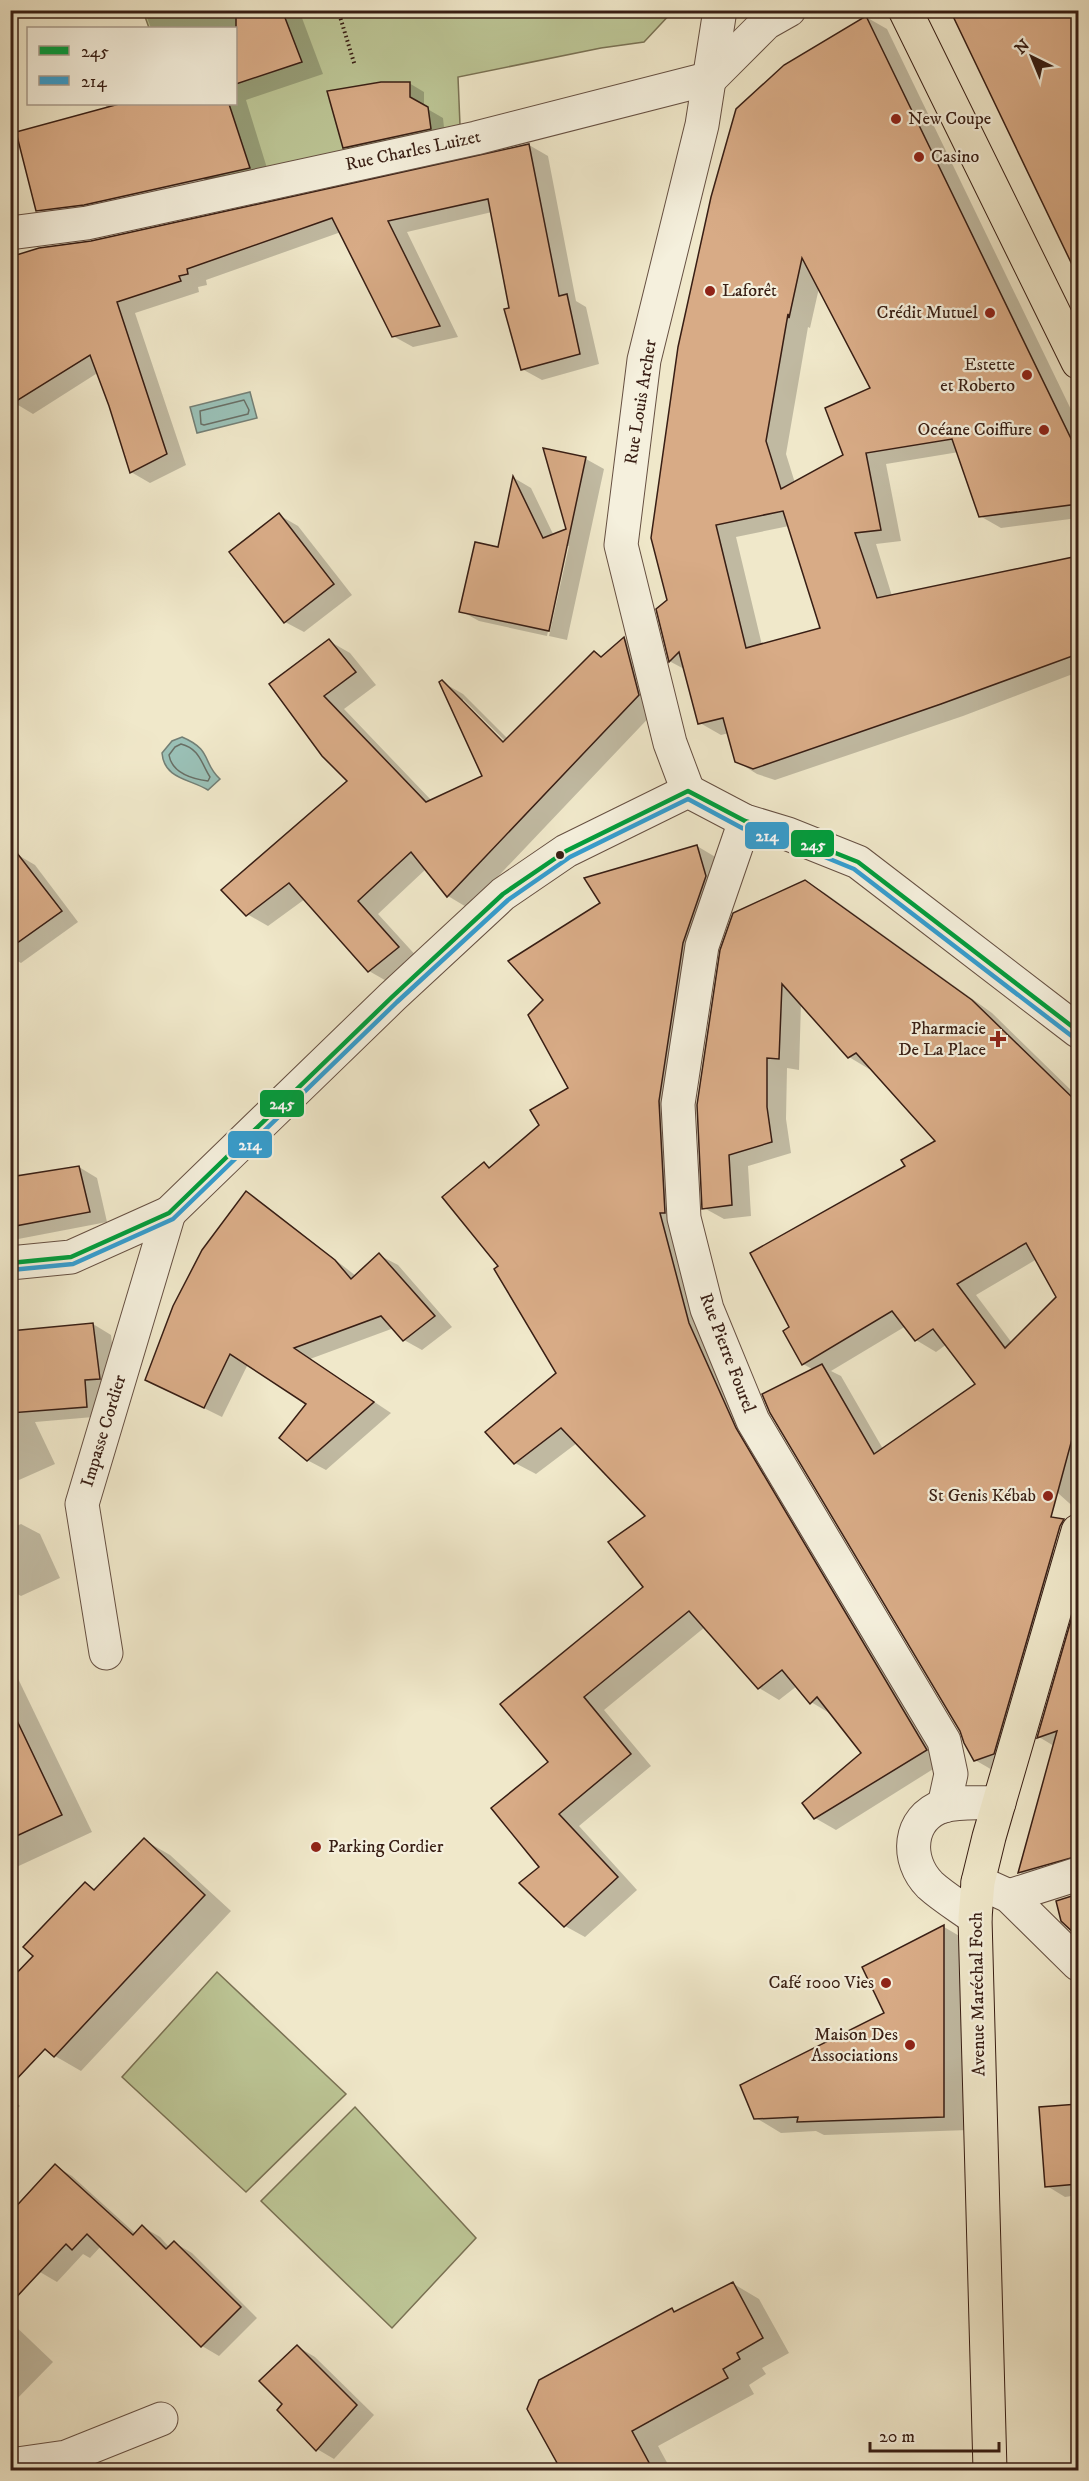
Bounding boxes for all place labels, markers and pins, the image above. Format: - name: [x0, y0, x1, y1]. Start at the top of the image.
- place label: New Coupe: [908, 108, 991, 130]
- marker: New Coupe: [889, 112, 903, 126]
- place label: Casino: [931, 146, 980, 168]
- marker: Casino: [912, 150, 926, 164]
- place label: Laforêt: [722, 280, 777, 302]
- marker: Laforêt: [703, 284, 717, 298]
- place label: Crédit Mutuel: [877, 302, 979, 324]
- marker: Crédit Mutuel: [983, 306, 997, 320]
- place label: Estette et Roberto: [940, 354, 1015, 397]
- marker: Estette et Roberto: [1020, 368, 1034, 382]
- place label: Océane Coiffure: [918, 419, 1032, 441]
- marker: Océane Coiffure: [1037, 423, 1051, 437]
- unlabelled marker: [554, 849, 566, 861]
- place label: Pharmacie De La Place: [898, 1018, 986, 1061]
- marker: Pharmacie De La Place: [991, 1032, 1005, 1046]
- place label: St Genis Kébab: [929, 1485, 1036, 1507]
- marker: St Genis Kébab: [1041, 1489, 1055, 1503]
- place label: Parking Cordier: [328, 1836, 444, 1858]
- marker: Parking Cordier: [309, 1840, 323, 1854]
- place label: Café 1000 Vies: [769, 1972, 874, 1994]
- marker: Café 1000 Vies: [879, 1976, 893, 1990]
- place label: Maison Des Associations: [811, 2024, 898, 2067]
- marker: Maison Des Associations: [903, 2038, 917, 2052]

